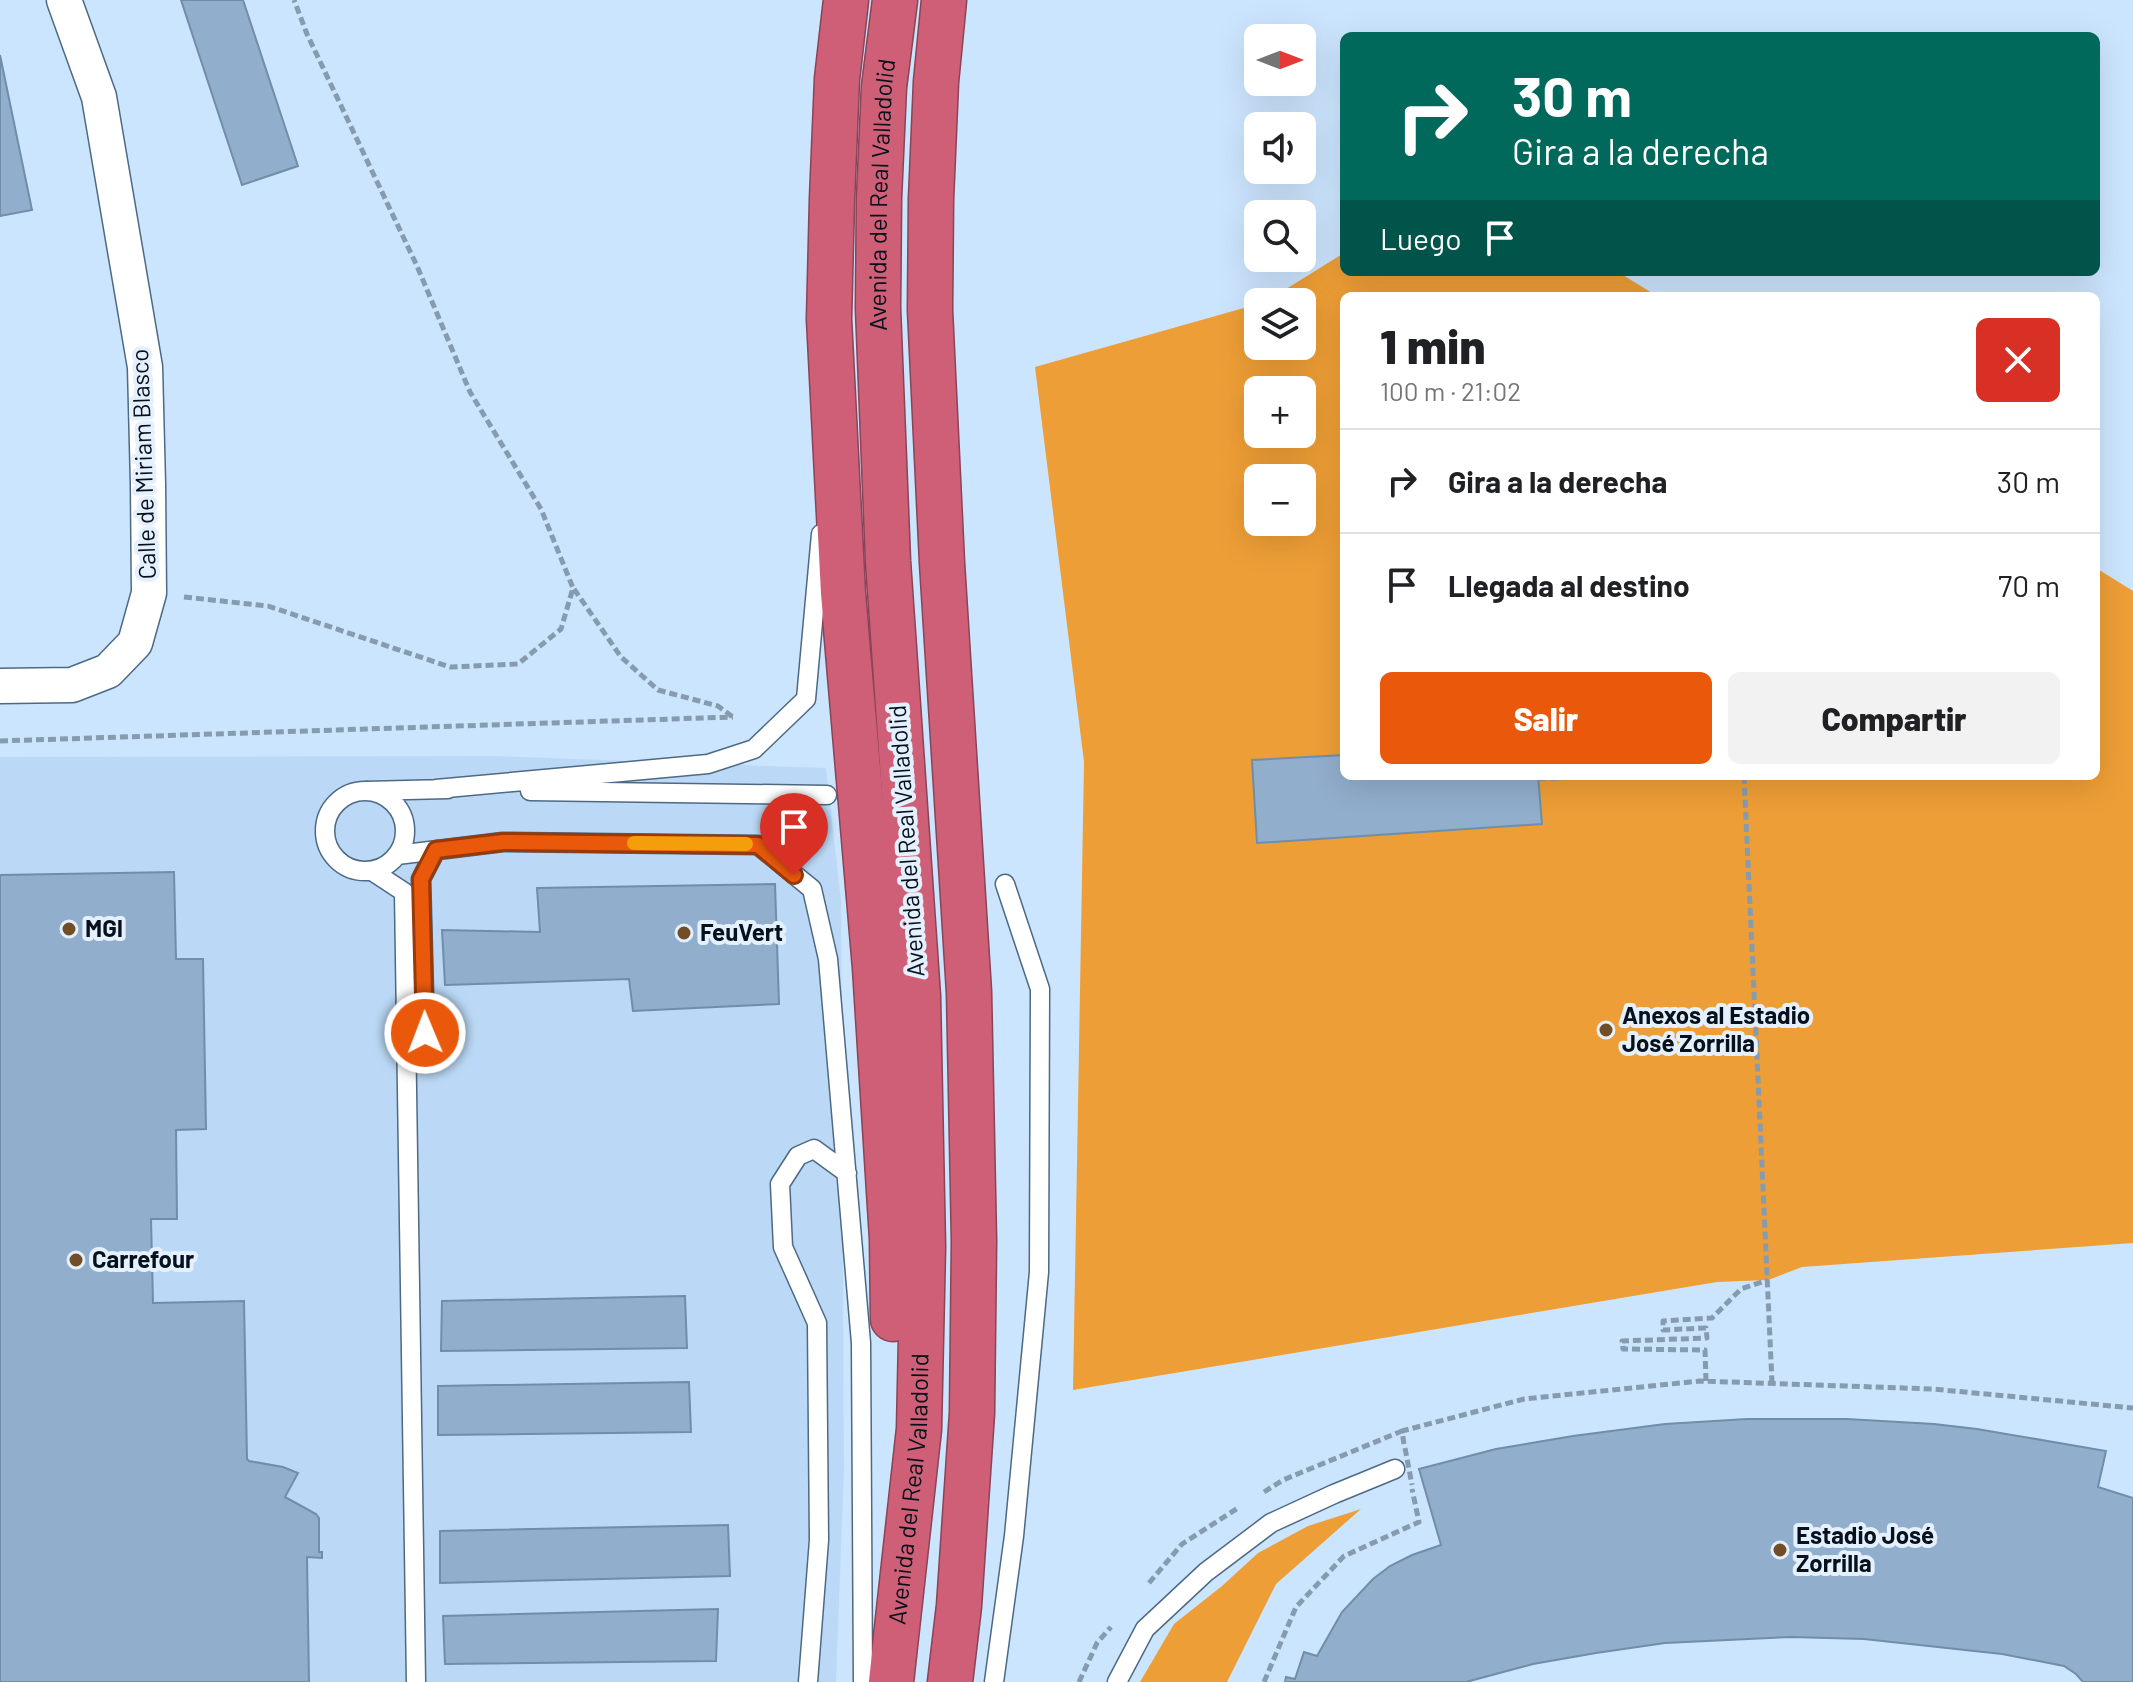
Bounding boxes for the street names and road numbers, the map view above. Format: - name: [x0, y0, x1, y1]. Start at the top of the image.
- street label: Avenida del Real Valladolid: [862, 57, 900, 332]
- street label: Calle de Miriam Blasco: [124, 348, 161, 580]
- street label: Avenida del Real Valladolid: [882, 704, 929, 978]
- street label: Avenida del Real Valladolid: [881, 1353, 934, 1626]

